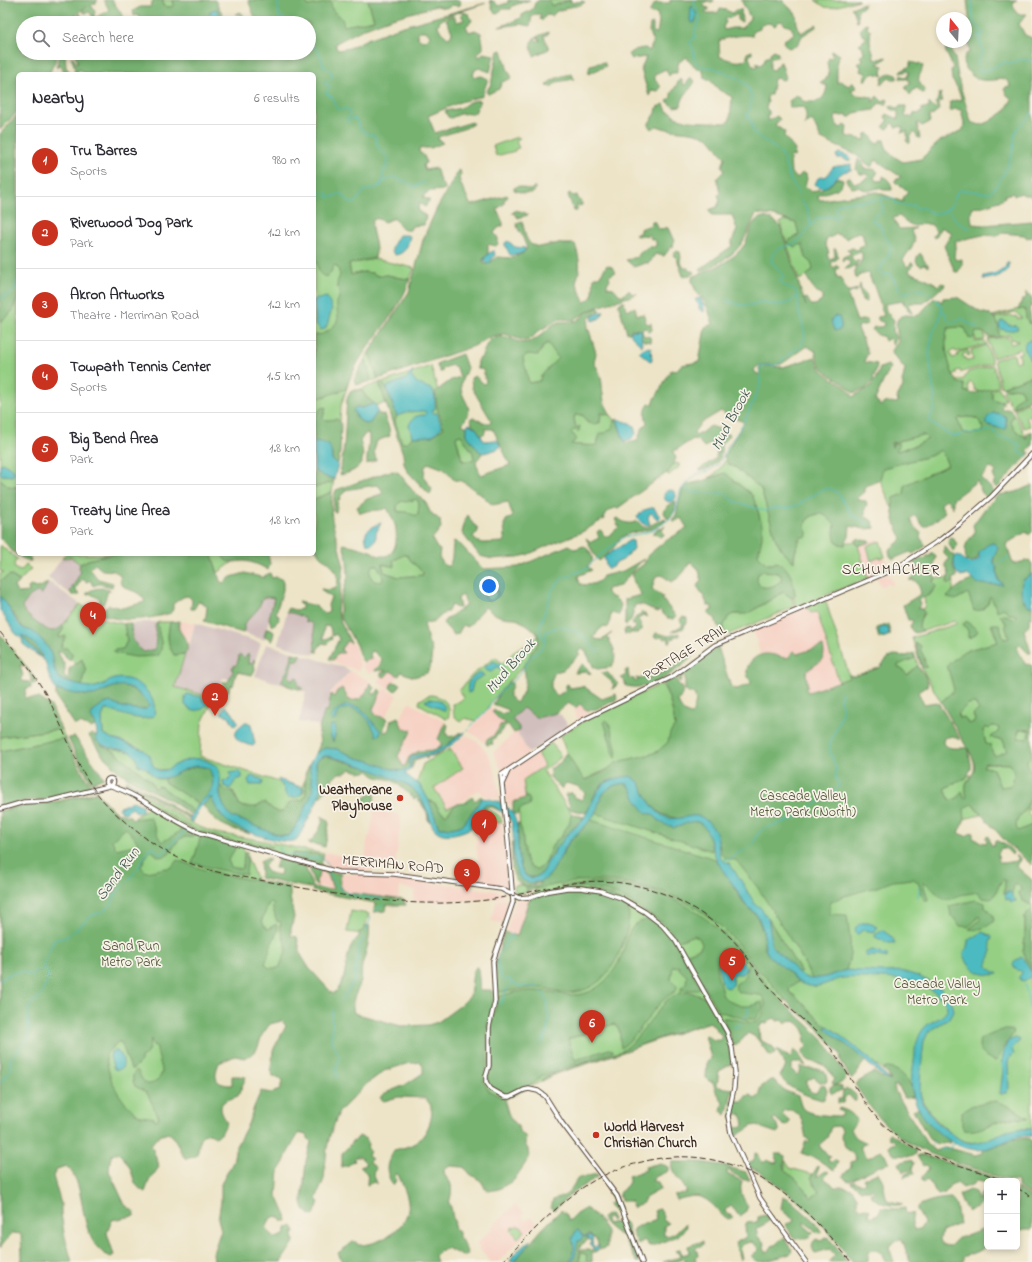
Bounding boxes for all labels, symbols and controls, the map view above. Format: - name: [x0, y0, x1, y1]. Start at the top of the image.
- north arrow: [936, 12, 972, 48]
- search box: [16, 16, 316, 60]
- icon: search: [30, 27, 52, 49]
- text: Search here: [62, 27, 134, 49]
- text: Nearby: [32, 86, 84, 111]
- text: 6 results: [254, 89, 300, 108]
- text: Tru Barres: [70, 140, 137, 162]
- text: 1: [43, 151, 47, 170]
- text: 980 m: [272, 151, 300, 170]
- text: Sports: [70, 162, 107, 181]
- text: Riverwood Dog Park: [70, 212, 193, 234]
- text: 2: [42, 223, 48, 242]
- text: 1.2 km: [268, 223, 300, 242]
- text: Park: [70, 234, 94, 253]
- text: Akron Artworks: [70, 284, 165, 306]
- text: 3: [42, 295, 48, 314]
- text: 1.2 km: [268, 295, 300, 314]
- text: Theatre · Merriman Road: [70, 306, 199, 325]
- text: Towpath Tennis Center: [70, 356, 211, 378]
- text: 4: [42, 367, 48, 386]
- text: 1.5 km: [267, 367, 300, 386]
- text: Sports: [70, 378, 107, 397]
- water label: Mud Brook: [706, 384, 757, 454]
- text: Big Bend Area: [70, 428, 158, 450]
- text: 5: [41, 439, 49, 458]
- text: 1.8 km: [269, 439, 300, 458]
- text: Park: [70, 450, 94, 469]
- text: Treaty Line Area: [70, 500, 170, 522]
- text: 6: [42, 511, 48, 530]
- text: 1.8 km: [269, 511, 300, 530]
- text: Park: [70, 522, 94, 541]
- district label: SCHUMACHER: [842, 559, 940, 581]
- your location: [479, 576, 499, 596]
- pin: 4: [80, 602, 106, 635]
- street label: PORTAGE TRAIL: [639, 619, 731, 686]
- water label: Mud Brook: [481, 633, 542, 698]
- pin: 2: [202, 683, 228, 716]
- place label: Weathervane Playhouse: [319, 780, 393, 819]
- park label: Cascade Valley Metro Park (North): [750, 786, 856, 823]
- marker: Weathervane Playhouse: [395, 793, 405, 803]
- pin: 1: [471, 810, 497, 843]
- water label: Sand Run: [91, 842, 146, 905]
- street label: MERRIMAN ROAD: [341, 850, 445, 880]
- pin: 3: [454, 859, 480, 892]
- park label: Sand Run Metro Park: [101, 936, 162, 973]
- pin: 5: [719, 948, 745, 981]
- park label: Cascade Valley Metro Park: [894, 974, 981, 1011]
- pin: 6: [579, 1010, 605, 1043]
- place label: World Harvest Christian Church: [604, 1117, 697, 1154]
- marker: World Harvest Christian Church: [591, 1130, 601, 1140]
- map controls: [984, 1178, 1020, 1250]
- button: +: [984, 1178, 1020, 1214]
- button: −: [984, 1214, 1020, 1250]

